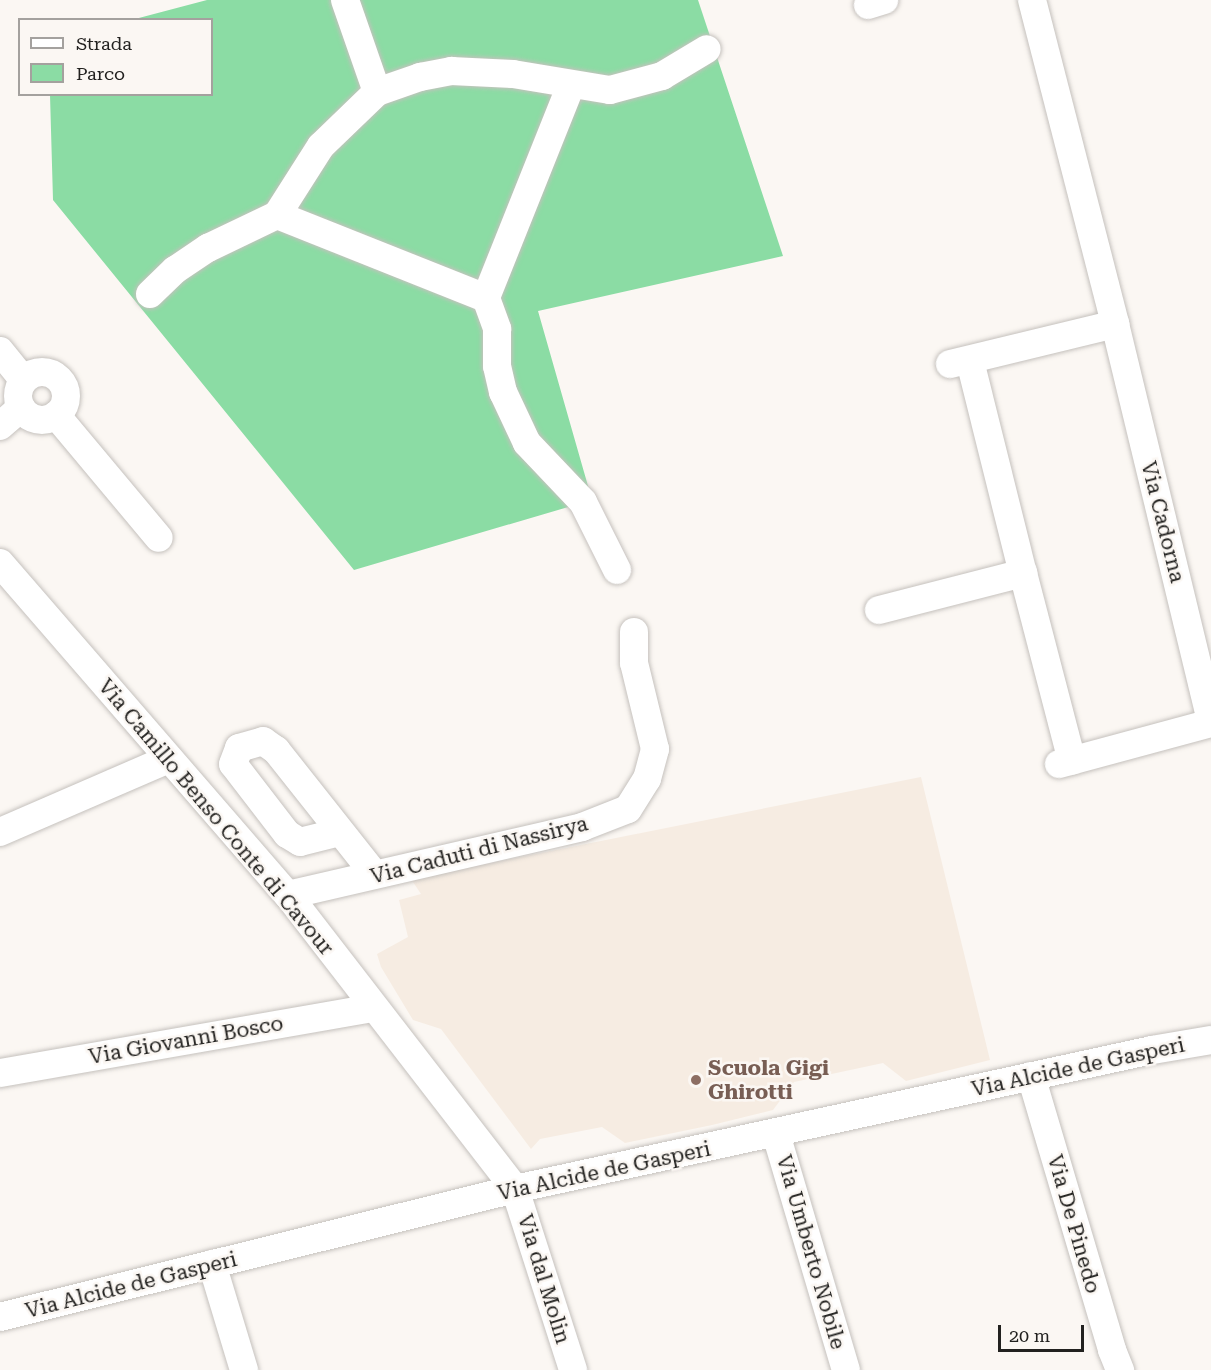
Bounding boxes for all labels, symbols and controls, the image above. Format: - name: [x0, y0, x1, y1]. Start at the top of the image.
- legend: [18, 18, 213, 96]
- text: Strada: [76, 33, 132, 54]
- text: Parco: [76, 63, 125, 84]
- street label: Via Cadorna: [1136, 459, 1190, 585]
- street label: Via Camillo Benso Conte di Cavour: [93, 674, 339, 960]
- street label: Via Caduti di Nassirya: [368, 811, 590, 889]
- street label: Via Giovanni Bosco: [87, 1010, 285, 1070]
- street label: Via Alcide de Gasperi: [969, 1032, 1187, 1102]
- place label: Scuola Gigi Ghirotti: [708, 1055, 829, 1105]
- marker: Scuola Gigi Ghirotti: [689, 1073, 703, 1087]
- street label: Via Alcide de Gasperi: [495, 1136, 713, 1206]
- street label: Via Umberto Nobile: [771, 1152, 851, 1352]
- street label: Via De Pinedo: [1042, 1152, 1106, 1296]
- street label: Via dal Molin: [512, 1211, 576, 1347]
- street label: Via Alcide de Gasperi: [23, 1247, 239, 1323]
- scale bar: [1001, 1313, 1086, 1351]
- text: 20 m: [1009, 1325, 1050, 1346]

